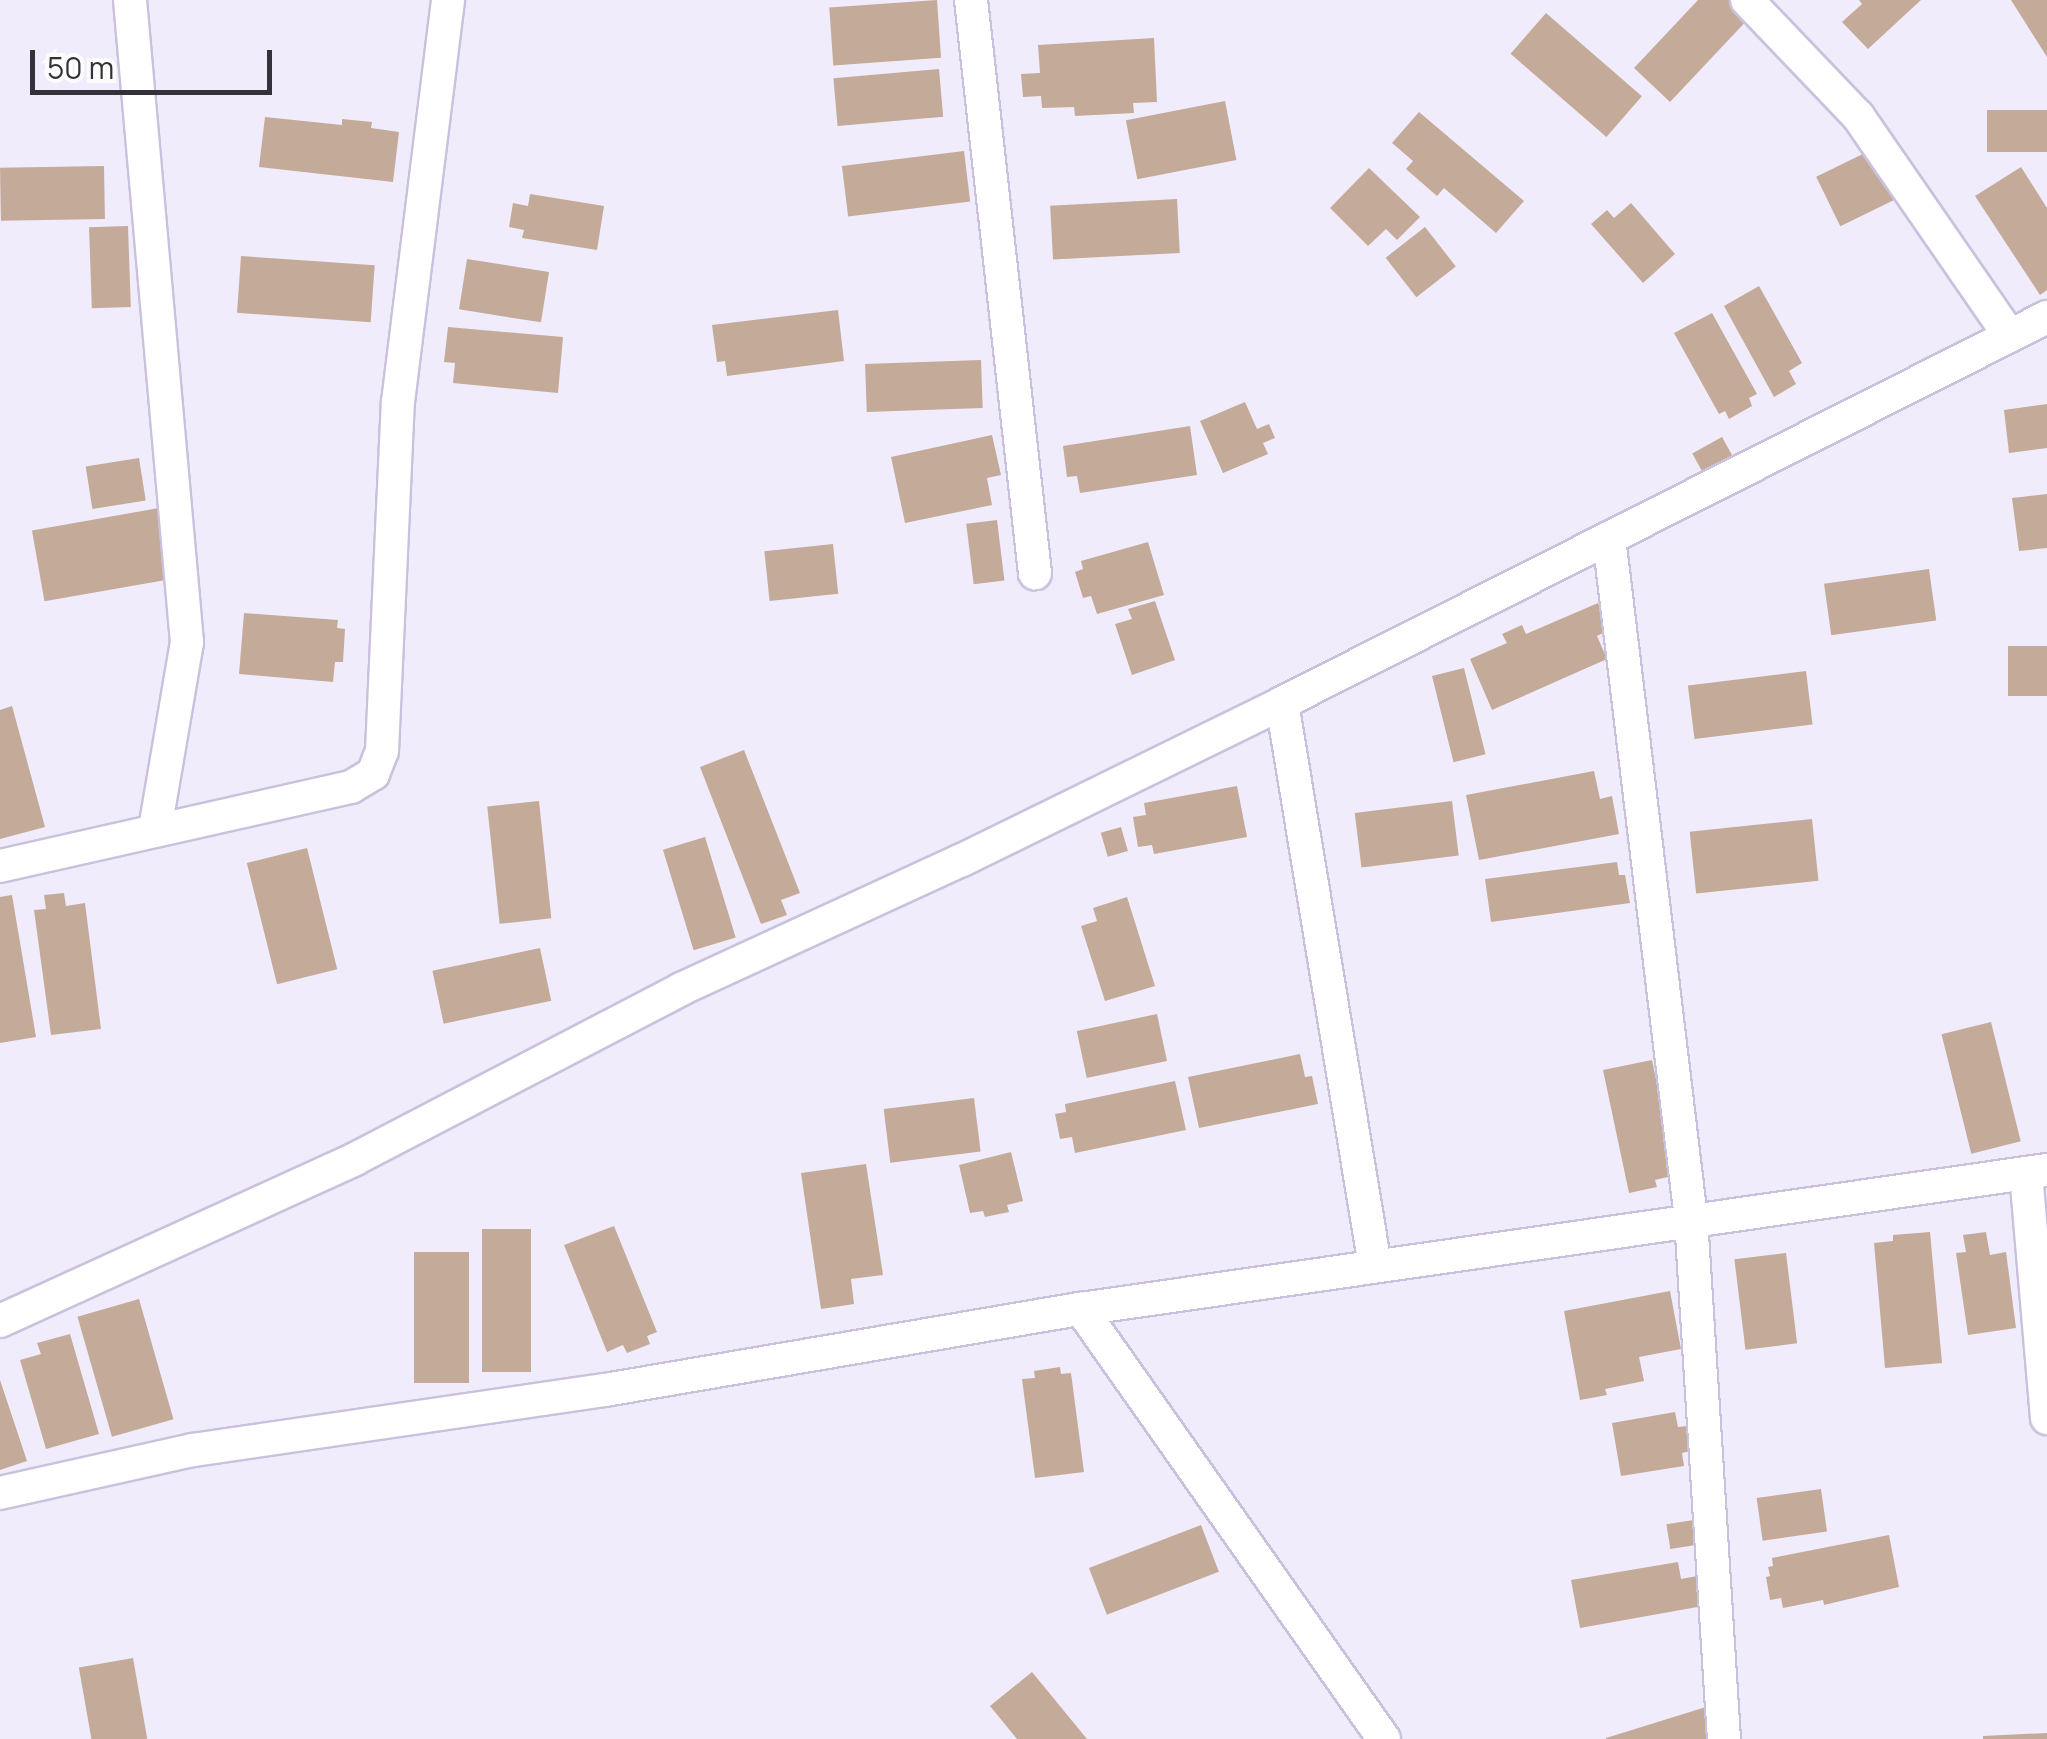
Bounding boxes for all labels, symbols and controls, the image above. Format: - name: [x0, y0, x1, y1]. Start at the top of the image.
- scale bar: [35, 30, 278, 92]
- text: 50 m: [47, 47, 114, 88]

